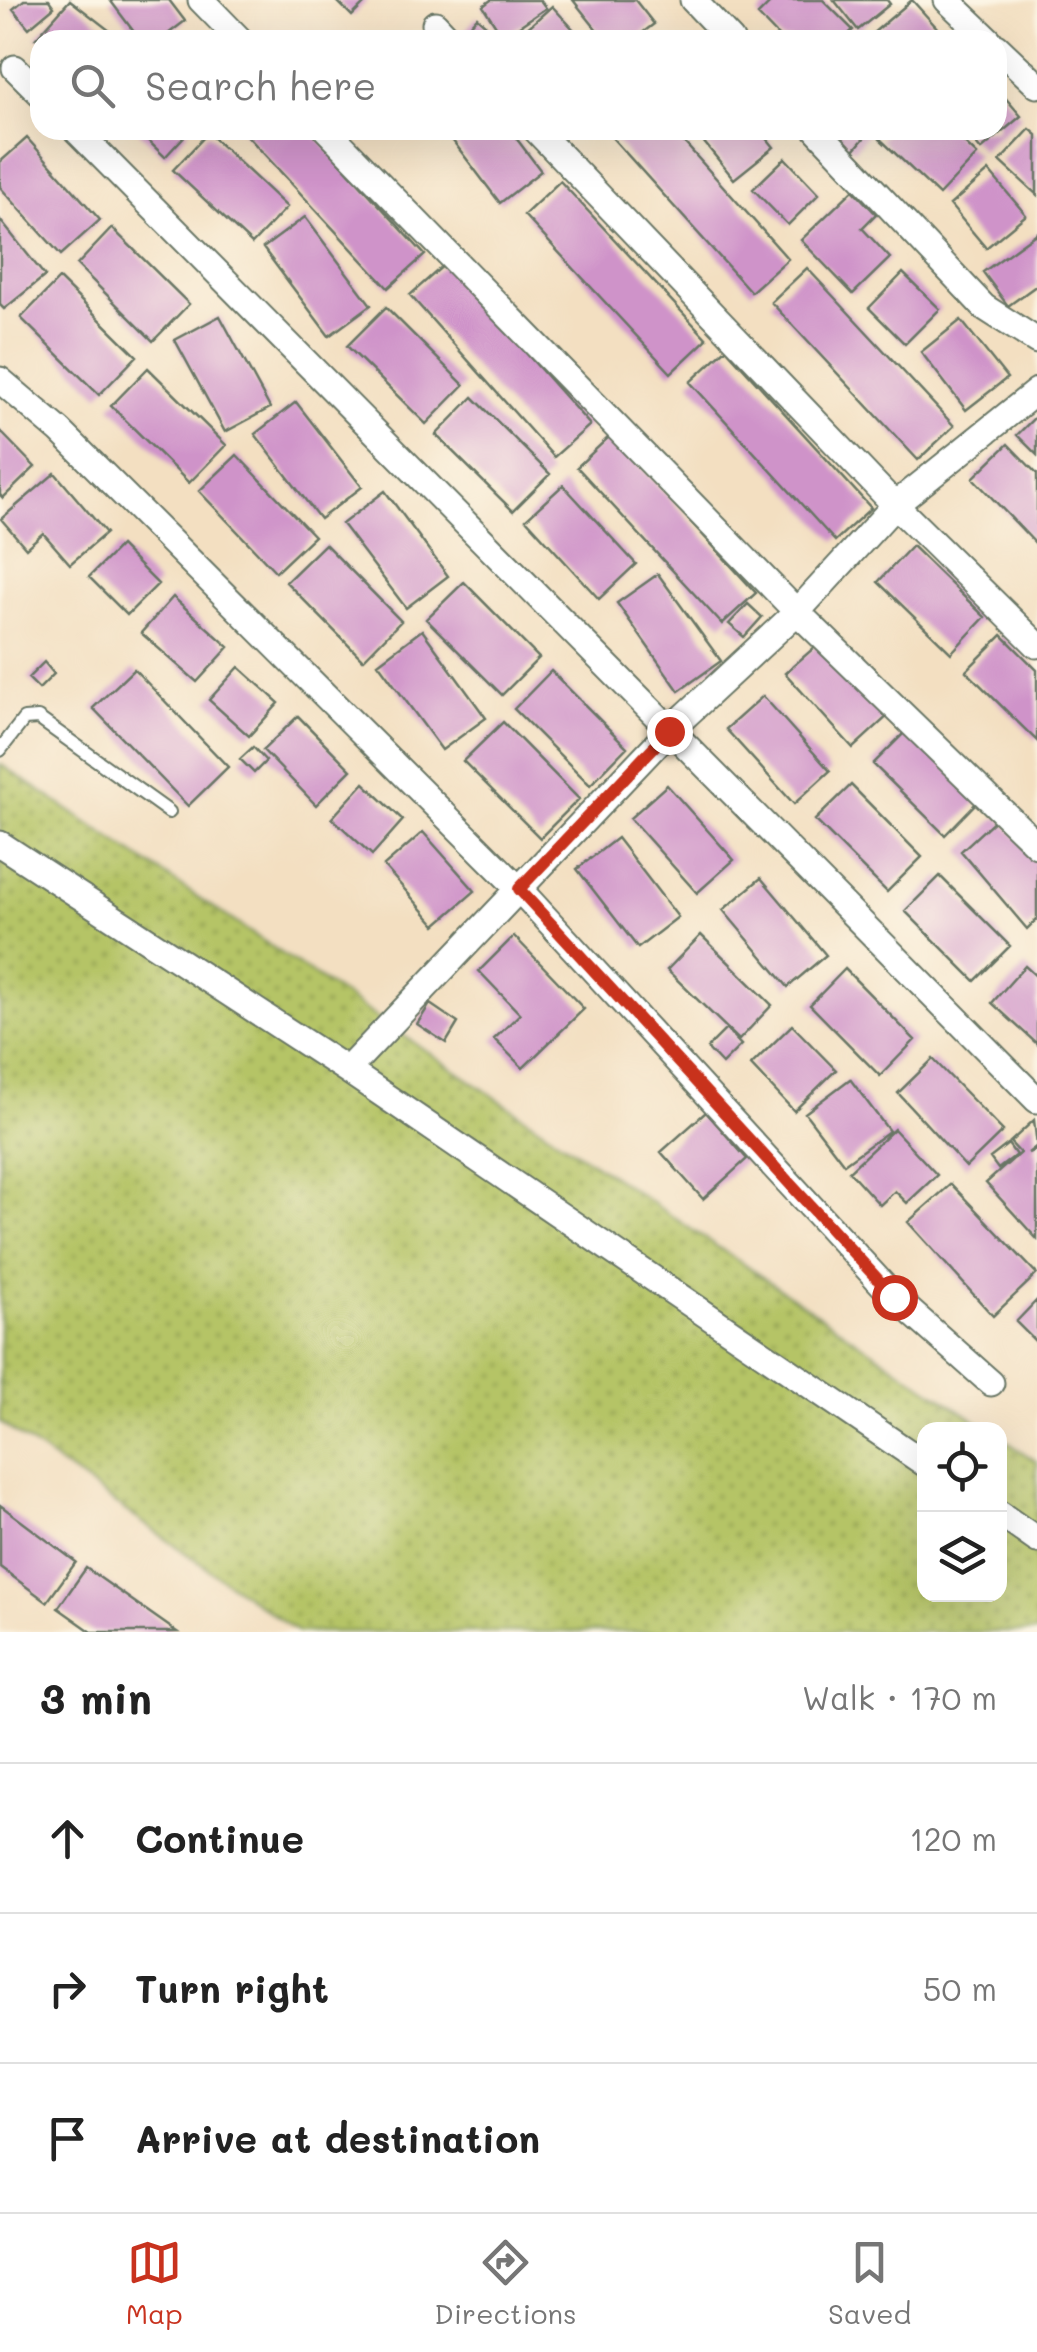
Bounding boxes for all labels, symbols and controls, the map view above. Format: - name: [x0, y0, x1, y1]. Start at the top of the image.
- search box: [30, 30, 1007, 140]
- icon: search: [65, 58, 120, 113]
- text: Search here: [145, 60, 376, 110]
- route end: [647, 709, 693, 755]
- route start: [872, 1275, 918, 1321]
- map controls: [917, 1422, 1007, 1602]
- button: locate: [917, 1422, 1007, 1512]
- button: layers: [917, 1512, 1007, 1602]
- text: 3 min: [40, 1670, 152, 1725]
- text: Walk · 170 m: [802, 1676, 997, 1718]
- icon: ahead: [40, 1811, 95, 1866]
- text: Continue: [135, 1813, 304, 1863]
- text: 120 m: [909, 1817, 997, 1859]
- icon: right: [40, 1961, 95, 2016]
- text: Turn right: [135, 1963, 329, 2013]
- text: 50 m: [923, 1967, 997, 2009]
- icon: arrive: [40, 2111, 95, 2166]
- text: Arrive at destination: [135, 2113, 540, 2163]
- tab: Map: [126, 2235, 183, 2331]
- tab: Directions: [434, 2235, 577, 2331]
- tab: Saved: [828, 2235, 911, 2331]

